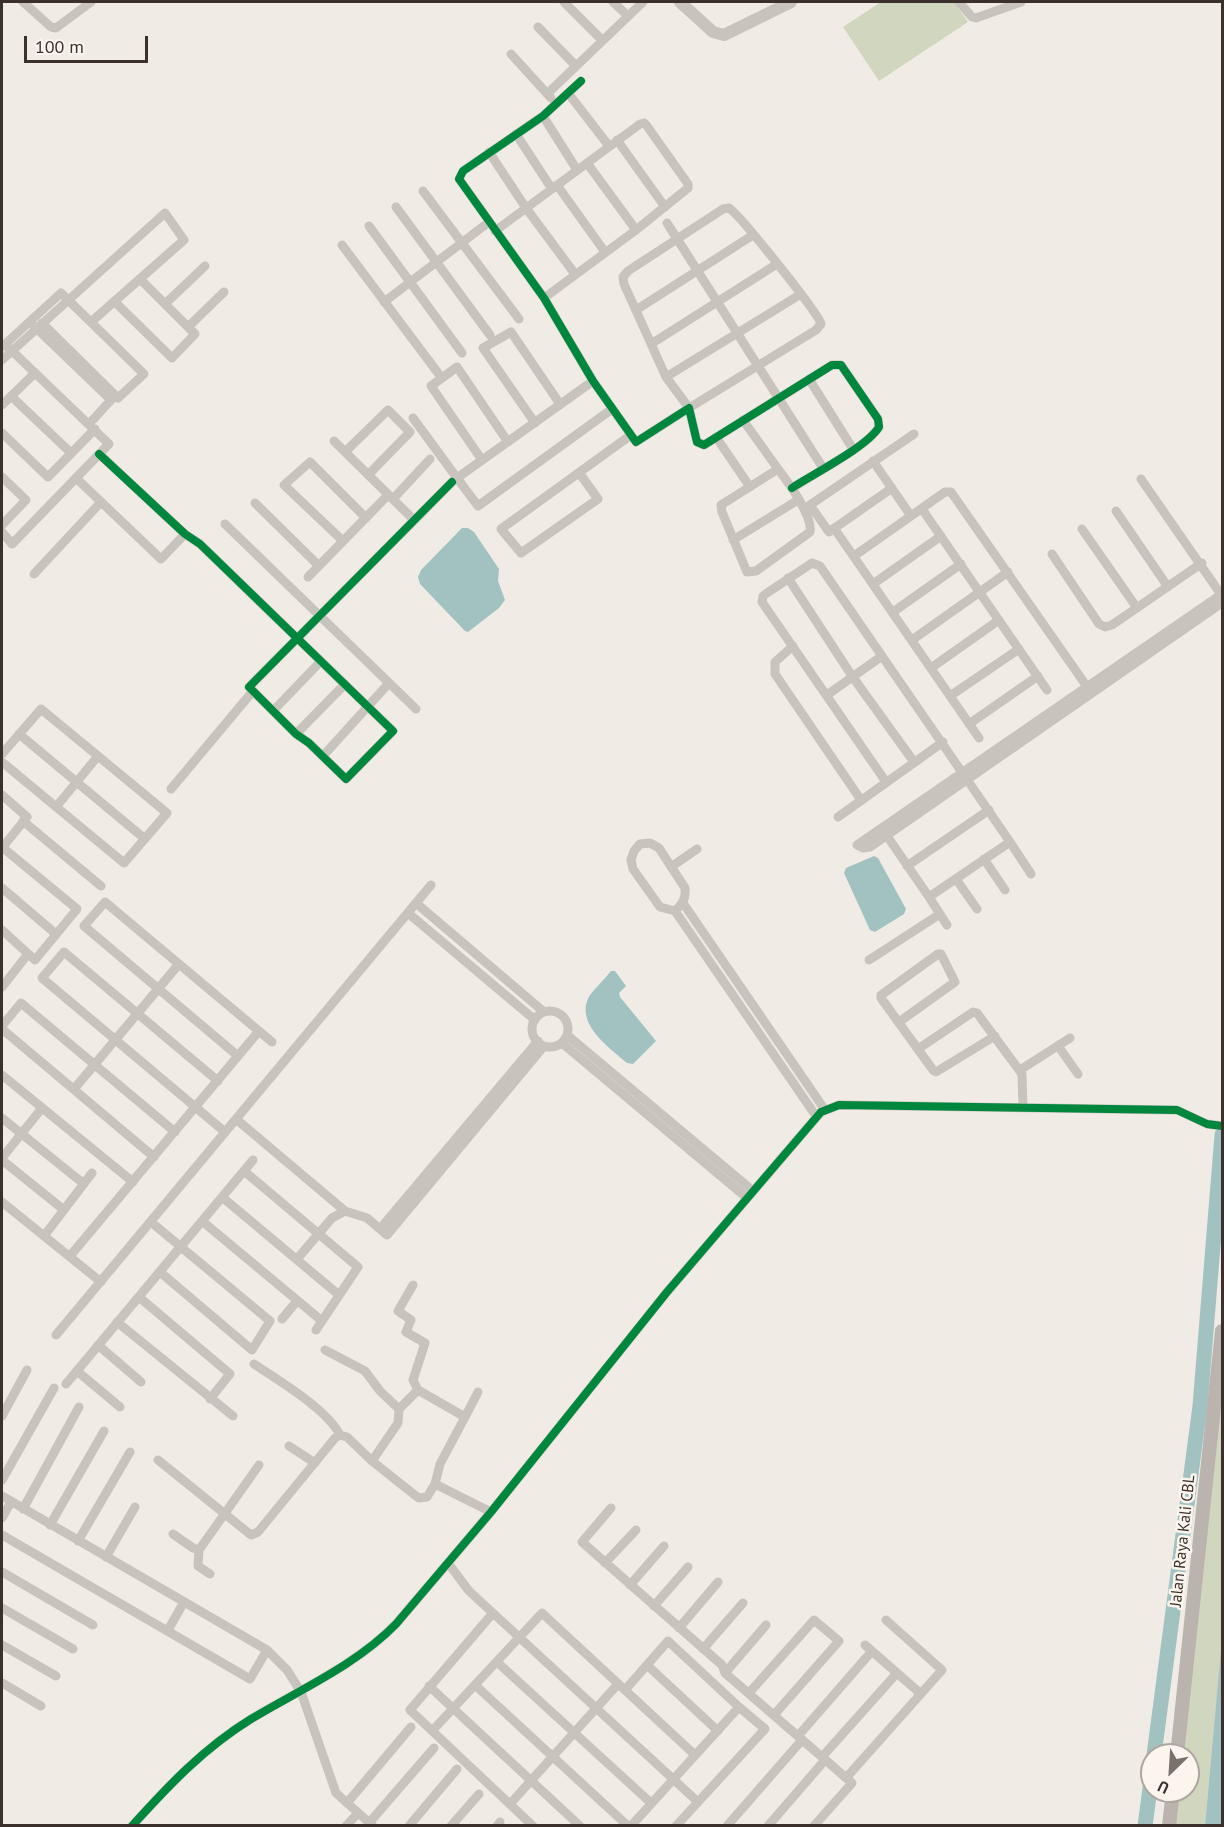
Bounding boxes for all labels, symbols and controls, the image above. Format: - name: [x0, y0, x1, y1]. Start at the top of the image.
- scale bar: [27, 24, 152, 62]
- text: 100 m: [35, 35, 84, 58]
- street label: Jalan Raya Kali CBL: [1167, 1474, 1199, 1608]
- north arrow: [1140, 1743, 1200, 1803]
- text: U: [1154, 1776, 1172, 1799]

